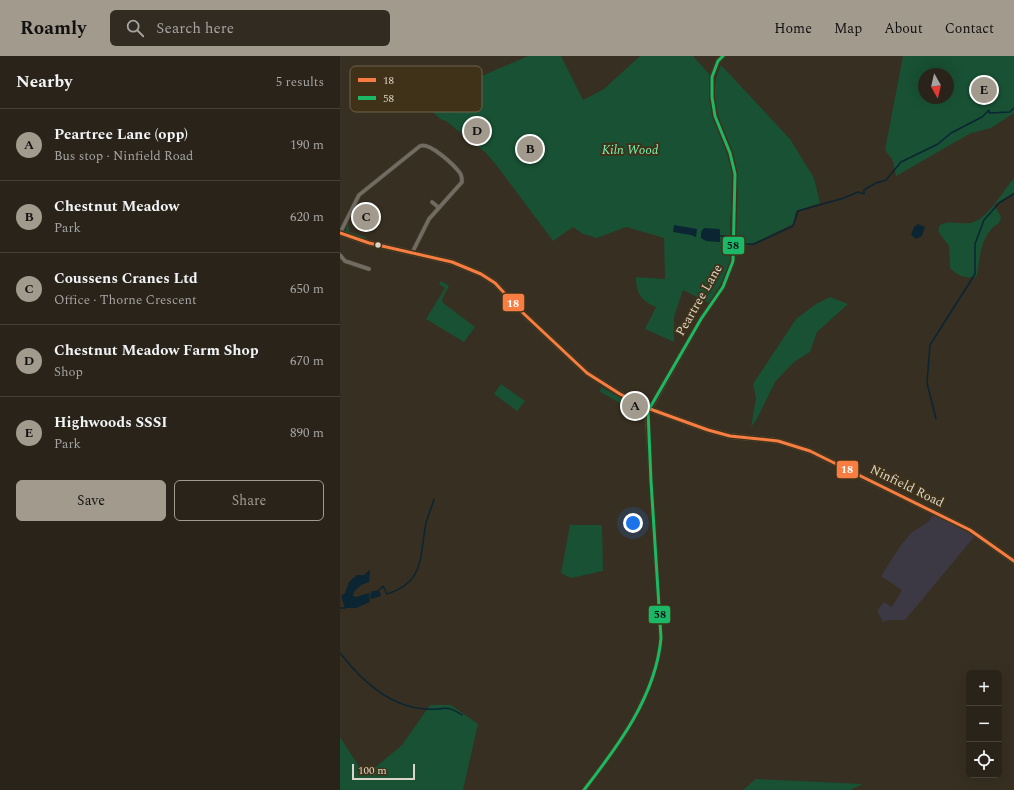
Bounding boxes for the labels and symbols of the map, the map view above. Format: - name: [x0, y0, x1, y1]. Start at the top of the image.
- legend: [350, 66, 482, 112]
- north arrow: [918, 68, 954, 104]
- text: 18: [383, 72, 394, 89]
- pin: E: [971, 75, 997, 105]
- text: 58: [383, 90, 394, 107]
- pin: D: [464, 116, 490, 146]
- pin: B: [517, 134, 543, 164]
- park label: Kiln Wood: [602, 140, 659, 160]
- pin: C: [353, 202, 379, 232]
- line badge: 58: [722, 236, 745, 255]
- text: 58: [727, 237, 739, 254]
- unlabelled marker: [373, 240, 383, 250]
- street label: Peartree Lane: [670, 260, 728, 340]
- line badge: 18: [502, 293, 525, 312]
- text: 18: [507, 295, 519, 312]
- pin: A: [622, 391, 648, 421]
- street label: Ninfield Road: [866, 459, 948, 513]
- line badge: 18: [836, 460, 859, 479]
- text: 18: [841, 461, 853, 478]
- your location: [623, 513, 643, 533]
- line badge: 58: [648, 605, 671, 624]
- text: 58: [654, 606, 666, 623]
- scale bar: [352, 762, 415, 781]

